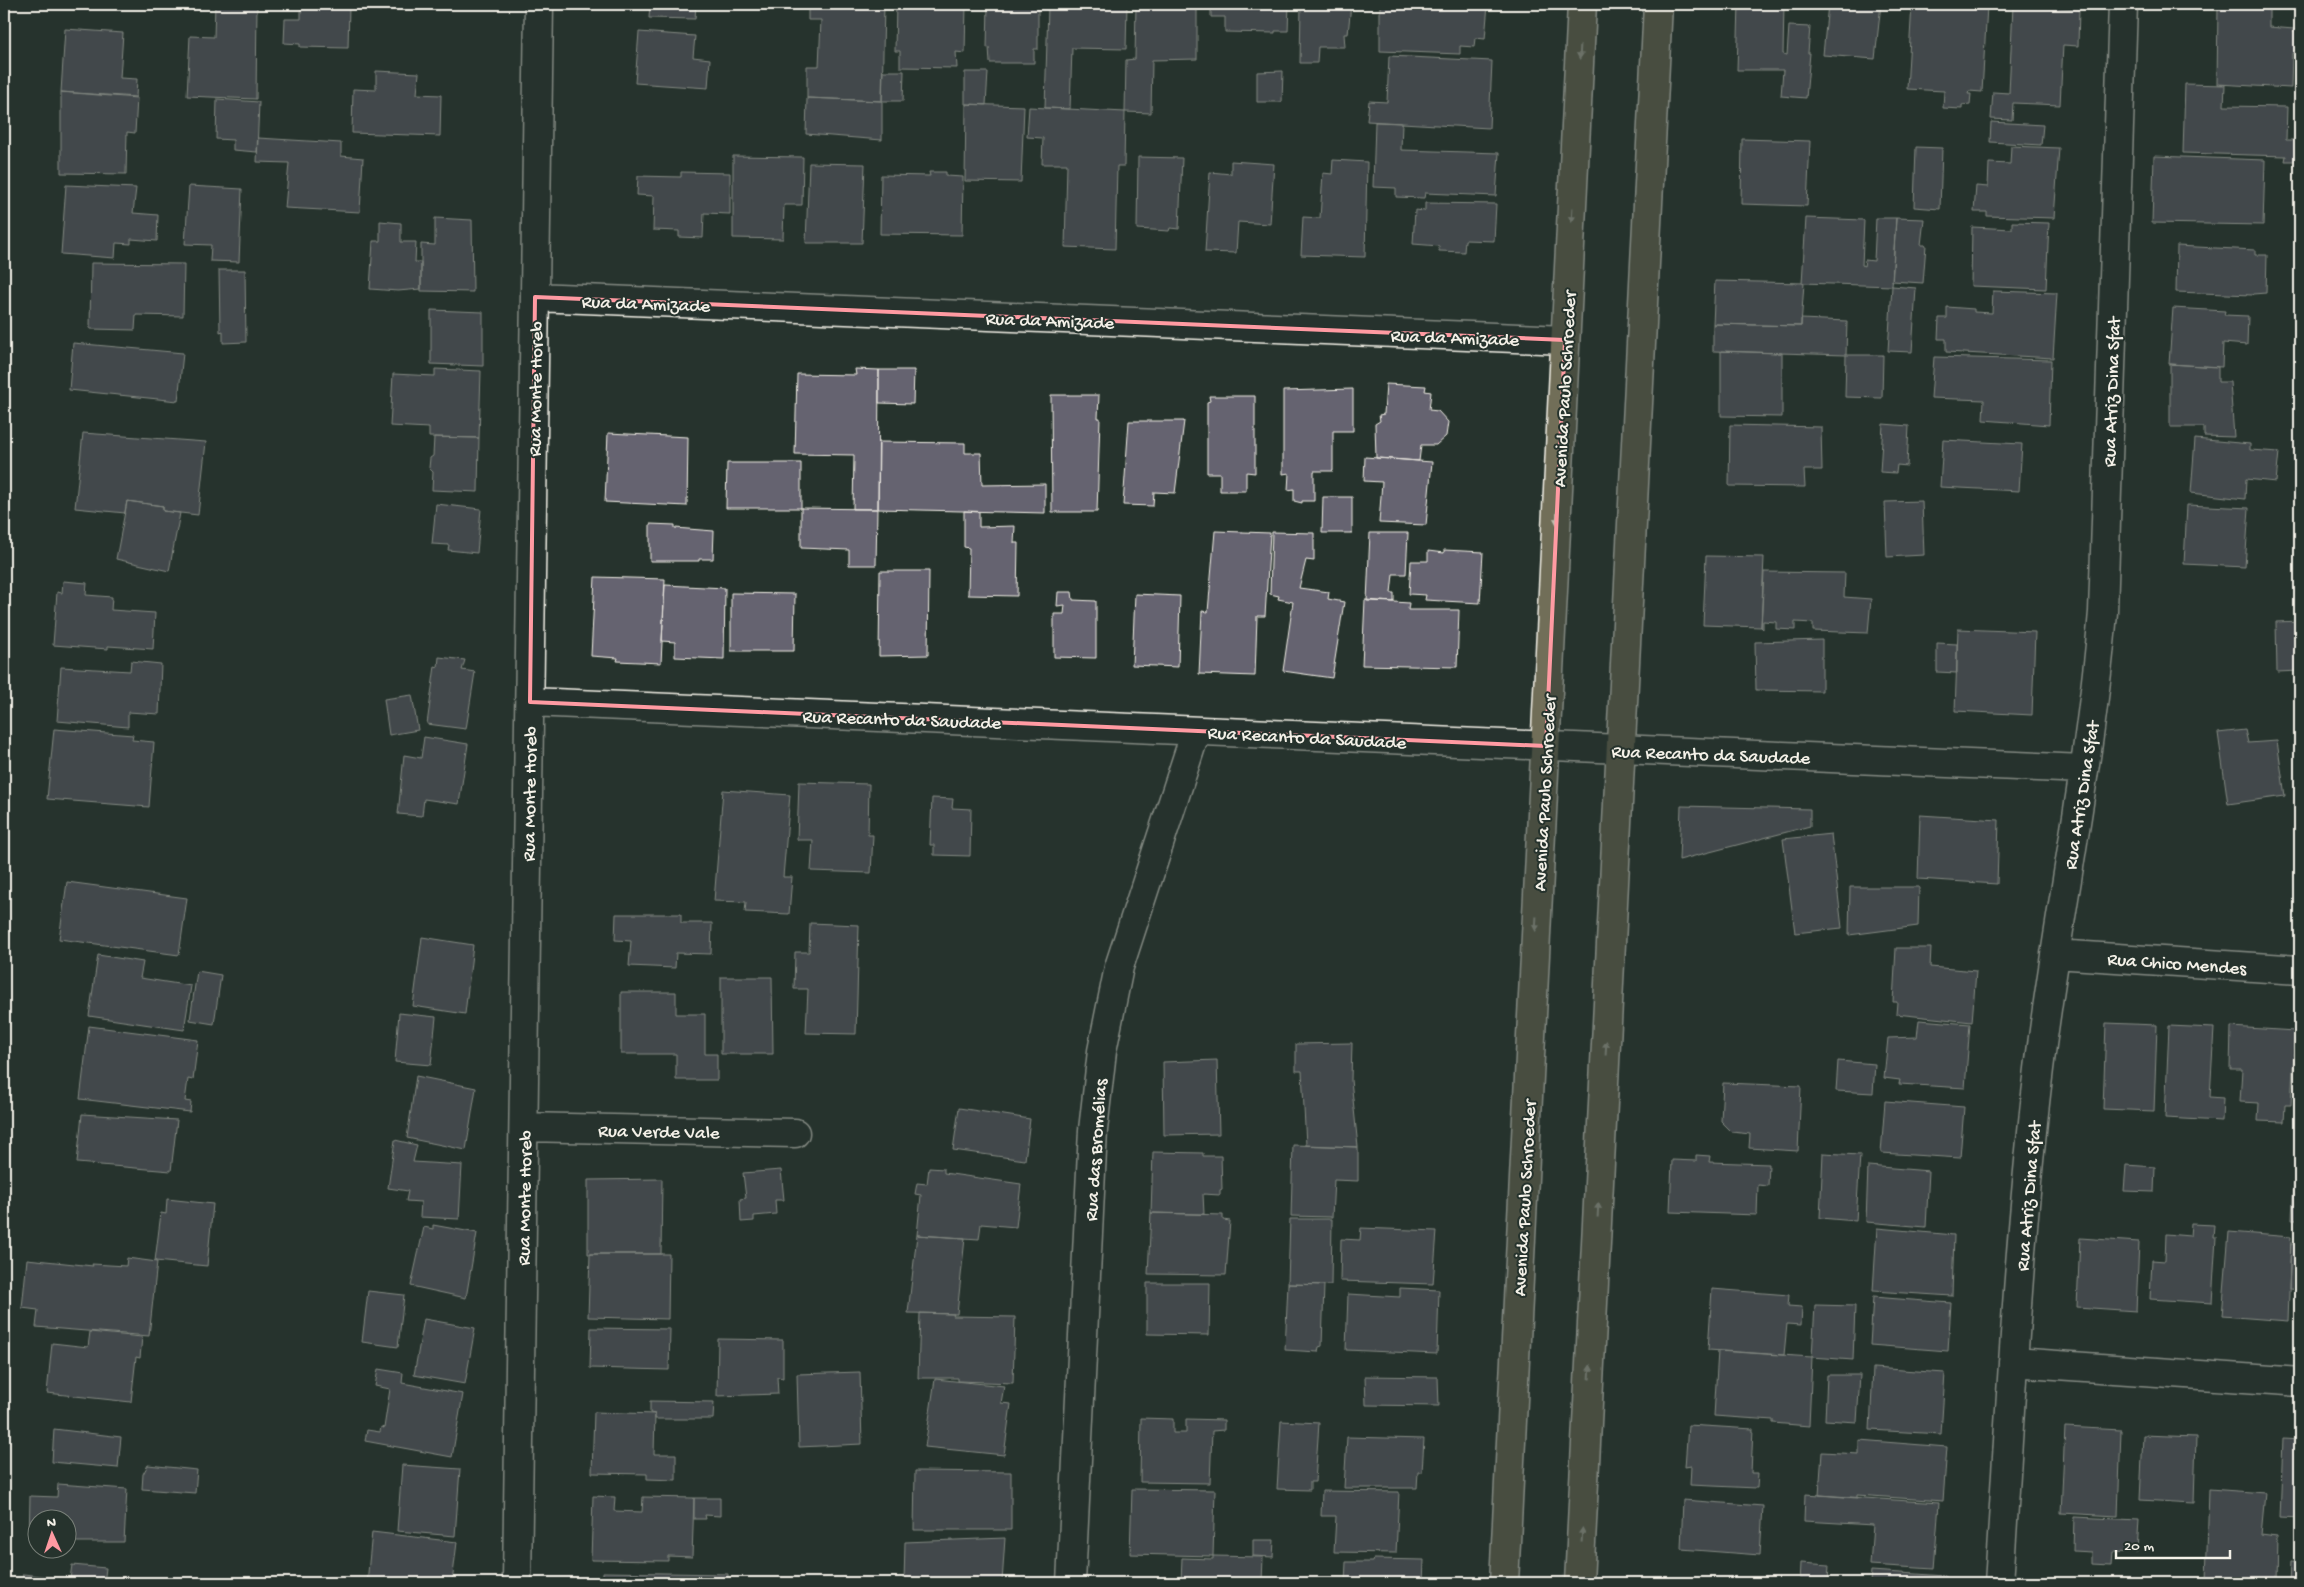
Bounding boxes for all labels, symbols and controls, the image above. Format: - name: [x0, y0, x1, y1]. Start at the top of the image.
- one-way arrow: [1575, 45, 1583, 61]
- one-way arrow: [1567, 207, 1575, 223]
- street label: Avenida Paulo Schroeder: [1550, 288, 1583, 488]
- street label: Rua da Amizade: [581, 292, 711, 319]
- street label: Rua da Amizade: [985, 309, 1115, 336]
- street label: Rua Atriz Dina Sfat: [2099, 314, 2128, 468]
- street label: Rua Monte Horeb: [525, 321, 550, 457]
- street label: Rua da Amizade: [1390, 326, 1520, 353]
- one-way arrow: [1553, 509, 1561, 525]
- street label: Avenida Paulo Schroeder: [1530, 692, 1563, 892]
- street label: Rua Recanto da Saudade: [802, 707, 1002, 736]
- street label: Rua Atriz Dina Sfat: [2060, 717, 2107, 871]
- street label: Rua Recanto da Saudade: [1207, 723, 1407, 756]
- street label: Rua Monte Horeb: [519, 726, 544, 862]
- street label: Rua Recanto da Saudade: [1611, 742, 1811, 771]
- one-way arrow: [1532, 916, 1540, 932]
- street label: Rua Chico Mendes: [2106, 949, 2248, 982]
- one-way arrow: [1603, 1039, 1611, 1055]
- street label: Rua das Bromélias: [1081, 1077, 1114, 1222]
- street label: Avenida Paulo Schroeder: [1510, 1097, 1543, 1297]
- street label: Rua Atriz Dina Sfat: [2012, 1118, 2049, 1272]
- street label: Rua Verde Vale: [598, 1121, 720, 1146]
- street label: Rua Monte Horeb: [514, 1130, 539, 1266]
- one-way arrow: [1595, 1202, 1603, 1218]
- one-way arrow: [1586, 1364, 1594, 1380]
- north arrow: [28, 1510, 78, 1560]
- text: N: [46, 1515, 56, 1532]
- one-way arrow: [1578, 1526, 1586, 1542]
- scale bar: [2116, 1527, 2230, 1559]
- text: 20 m: [2124, 1538, 2154, 1556]

